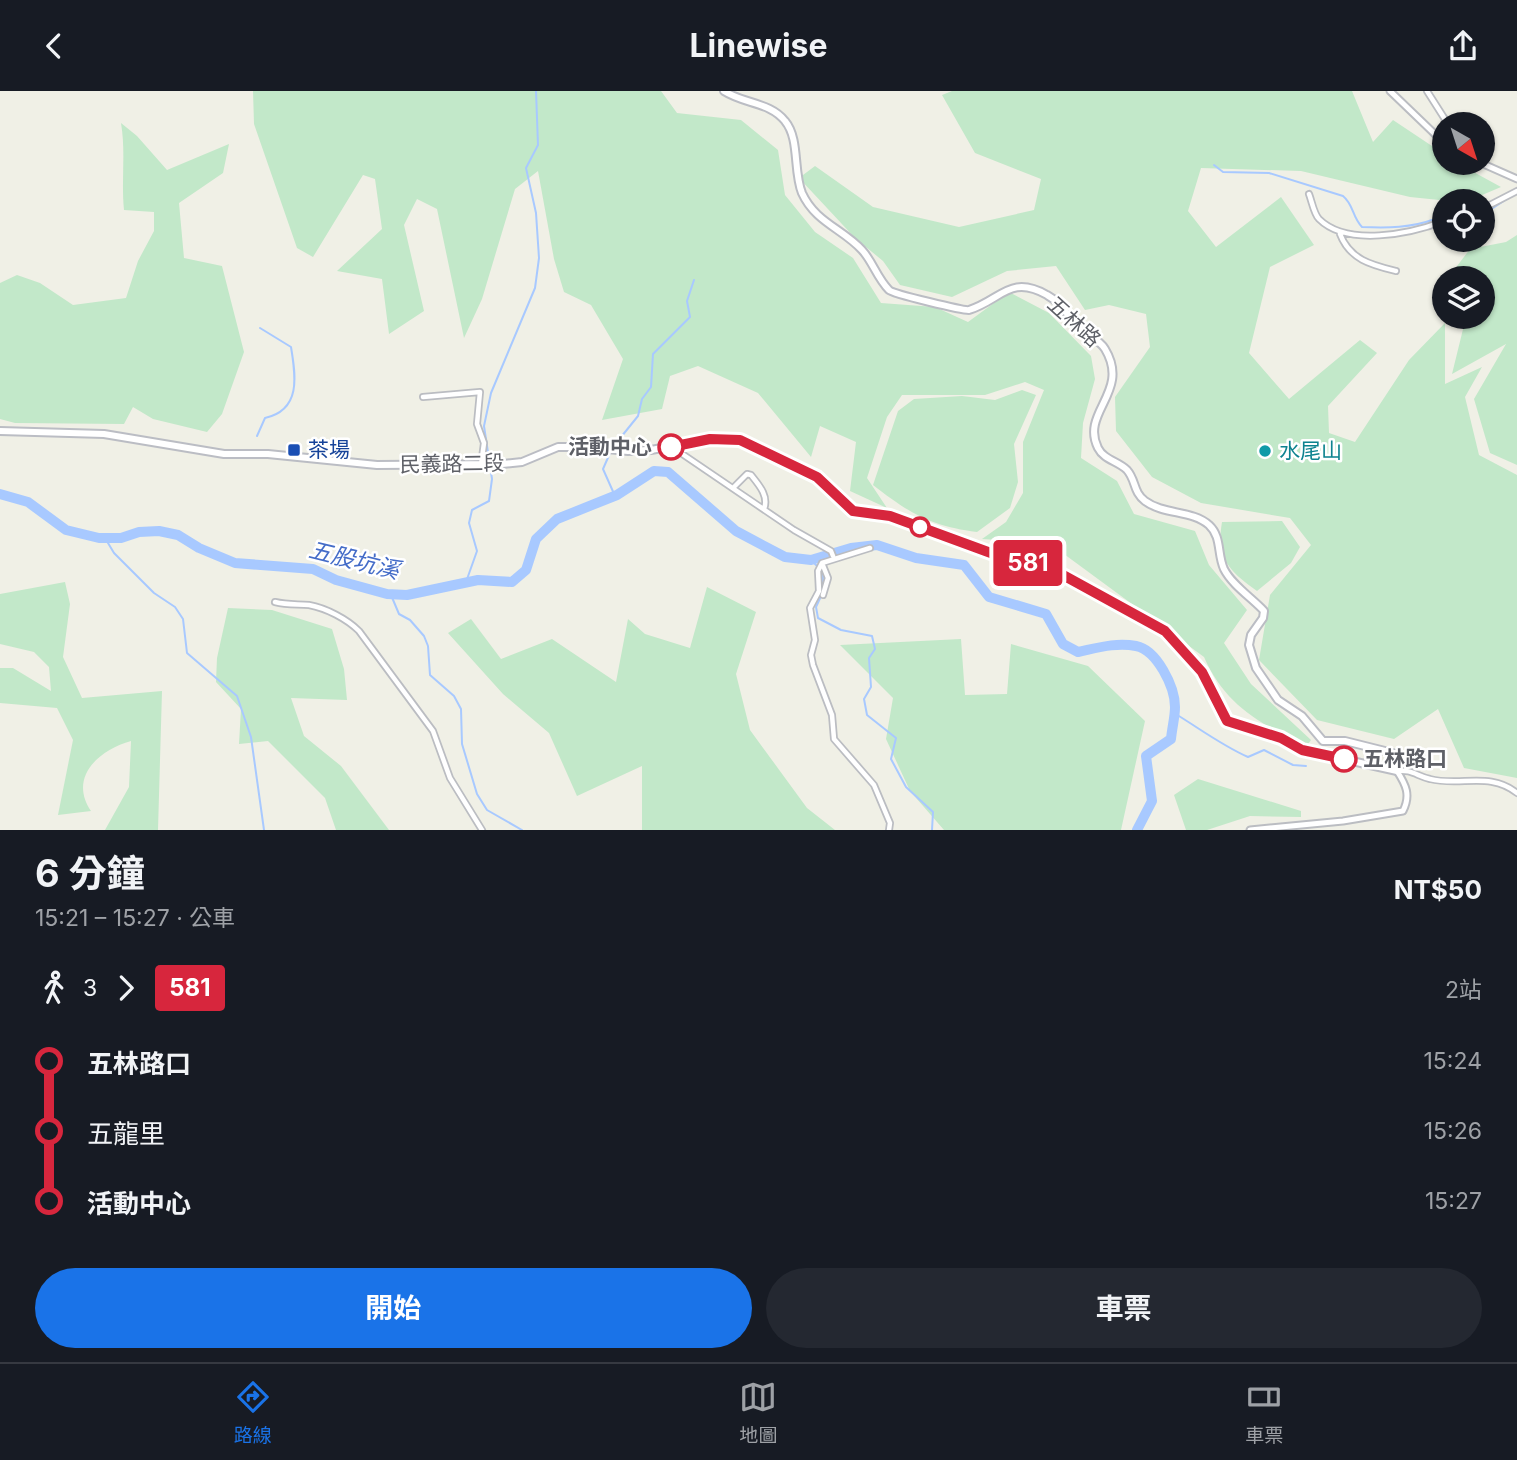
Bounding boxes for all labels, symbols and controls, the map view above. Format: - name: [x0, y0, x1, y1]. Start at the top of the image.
- text: Linewise: [689, 26, 828, 65]
- icon: back: [35, 27, 73, 65]
- icon: share: [1444, 27, 1482, 65]
- north arrow: [1432, 112, 1494, 175]
- map controls: [1432, 112, 1495, 329]
- button: locate: [1432, 189, 1495, 252]
- button: layers: [1432, 266, 1495, 329]
- street label: 五林路: [1043, 291, 1106, 352]
- place label: 活動中心: [568, 434, 652, 459]
- marker: 活動中心: [658, 434, 684, 460]
- place label: 茶場: [308, 437, 350, 462]
- place label: 水尾山: [1279, 438, 1342, 463]
- marker: 茶場: [286, 442, 302, 458]
- marker: 水尾山: [1257, 443, 1273, 459]
- street label: 民義路二段: [399, 450, 505, 477]
- unlabelled marker: [910, 517, 930, 537]
- water label: 五股坑溪: [306, 535, 405, 585]
- line badge: 581: [988, 540, 1068, 586]
- text: 581: [1007, 548, 1049, 577]
- marker: 五林路口: [1331, 746, 1357, 772]
- place label: 五林路口: [1363, 746, 1447, 771]
- text: 6 分鐘: [35, 850, 145, 896]
- text: NT$50: [1394, 874, 1482, 905]
- text: 15:21 – 15:27 · 公車: [35, 904, 235, 932]
- icon: walk: [35, 969, 73, 1007]
- icon: forward: [107, 969, 145, 1007]
- text: 581: [169, 973, 211, 1002]
- text: 3: [83, 974, 97, 1002]
- text: 2站: [1445, 976, 1482, 1004]
- text: 15:24: [1424, 1047, 1482, 1075]
- text: 五林路口: [87, 1048, 191, 1079]
- text: 15:26: [1424, 1117, 1482, 1145]
- text: 五龍里: [87, 1118, 165, 1149]
- text: 15:27: [1425, 1187, 1482, 1215]
- text: 活動中心: [87, 1188, 191, 1219]
- button: 開始: [35, 1268, 752, 1348]
- button: 車票: [766, 1268, 1482, 1348]
- tab: 路線: [234, 1378, 272, 1447]
- tab: 地圖: [739, 1378, 777, 1447]
- tab: 車票: [1245, 1378, 1283, 1447]

